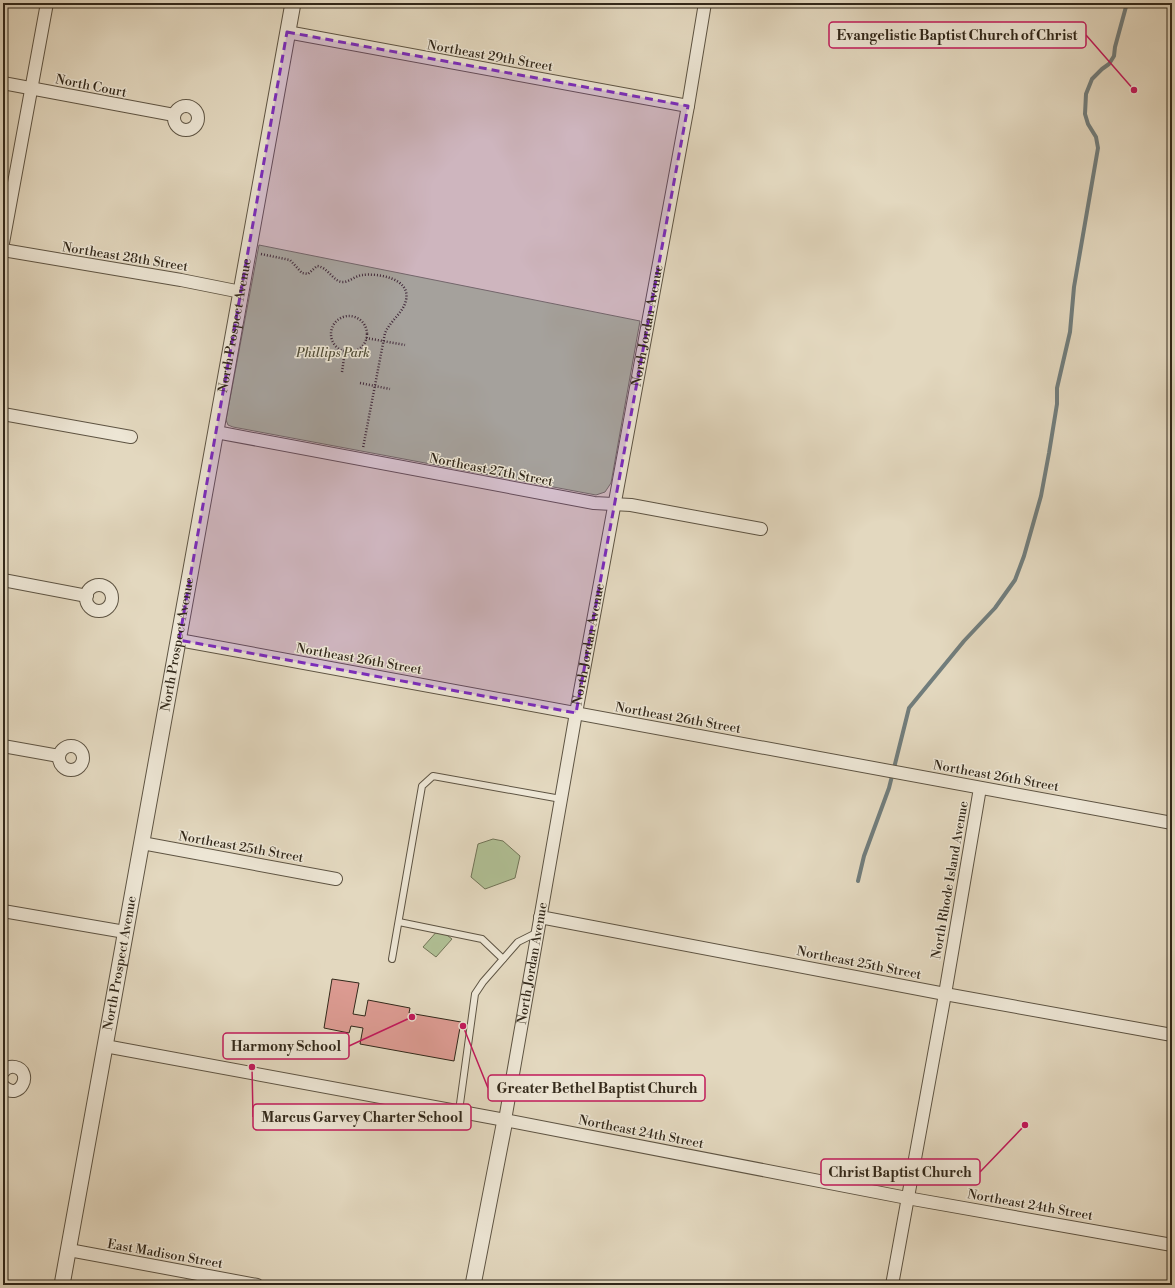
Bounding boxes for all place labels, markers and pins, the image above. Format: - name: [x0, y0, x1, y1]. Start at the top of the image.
- callout: Evangelistic Baptist Church of Christ: [829, 22, 1086, 48]
- callout: Harmony School: [223, 1033, 349, 1059]
- callout: Greater Bethel Baptist Church: [488, 1075, 705, 1101]
- callout: Marcus Garvey Charter School: [253, 1104, 471, 1130]
- callout: Christ Baptist Church: [821, 1159, 980, 1185]

